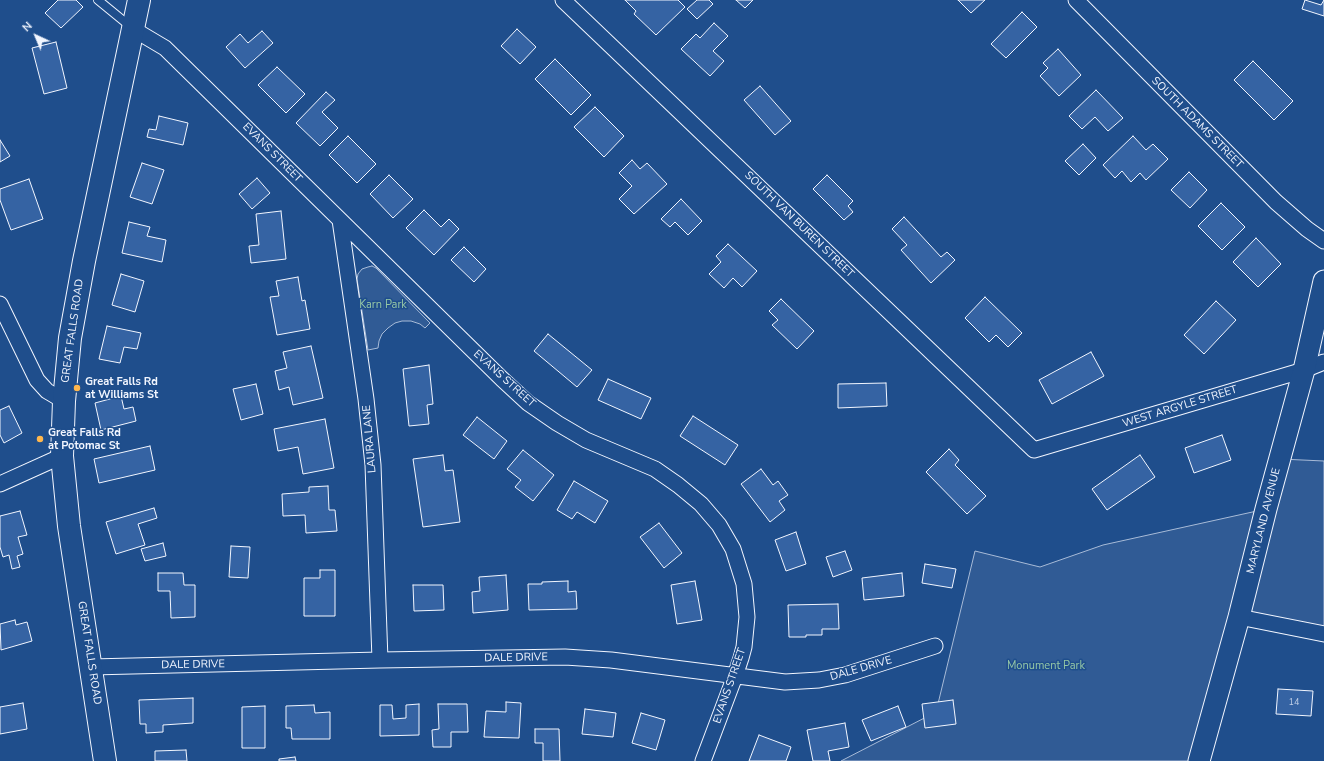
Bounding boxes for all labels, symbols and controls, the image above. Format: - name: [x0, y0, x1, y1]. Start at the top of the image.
- north arrow: [16, 16, 56, 56]
- text: N: [19, 19, 35, 35]
- street label: SOUTH ADAMS STREET: [1149, 75, 1245, 171]
- street label: EVANS STREET: [239, 120, 305, 186]
- street label: SOUTH VAN BUREN STREET: [742, 169, 856, 281]
- street label: GREAT FALLS ROAD: [59, 278, 87, 384]
- park label: Karn Park: [359, 298, 407, 312]
- street label: EVANS STREET: [470, 348, 538, 410]
- place label: Great Falls Rd at Williams St: [85, 375, 158, 401]
- marker: Great Falls Rd at Williams St: [72, 383, 82, 393]
- street label: WEST ARGYLE STREET: [1121, 383, 1239, 431]
- street label: LAURA LANE: [360, 404, 380, 474]
- place label: Great Falls Rd at Potomac St: [48, 426, 121, 452]
- marker: Great Falls Rd at Potomac St: [35, 434, 45, 444]
- street label: MARYLAND AVENUE: [1244, 467, 1284, 575]
- street label: GREAT FALLS ROAD: [74, 600, 104, 706]
- street label: EVANS STREET: [711, 647, 749, 725]
- street label: DALE DRIVE: [484, 651, 548, 665]
- street label: DALE DRIVE: [829, 654, 893, 684]
- street label: DALE DRIVE: [161, 658, 225, 672]
- park label: Monument Park: [1007, 659, 1085, 673]
- house number: 14: [1289, 698, 1299, 708]

